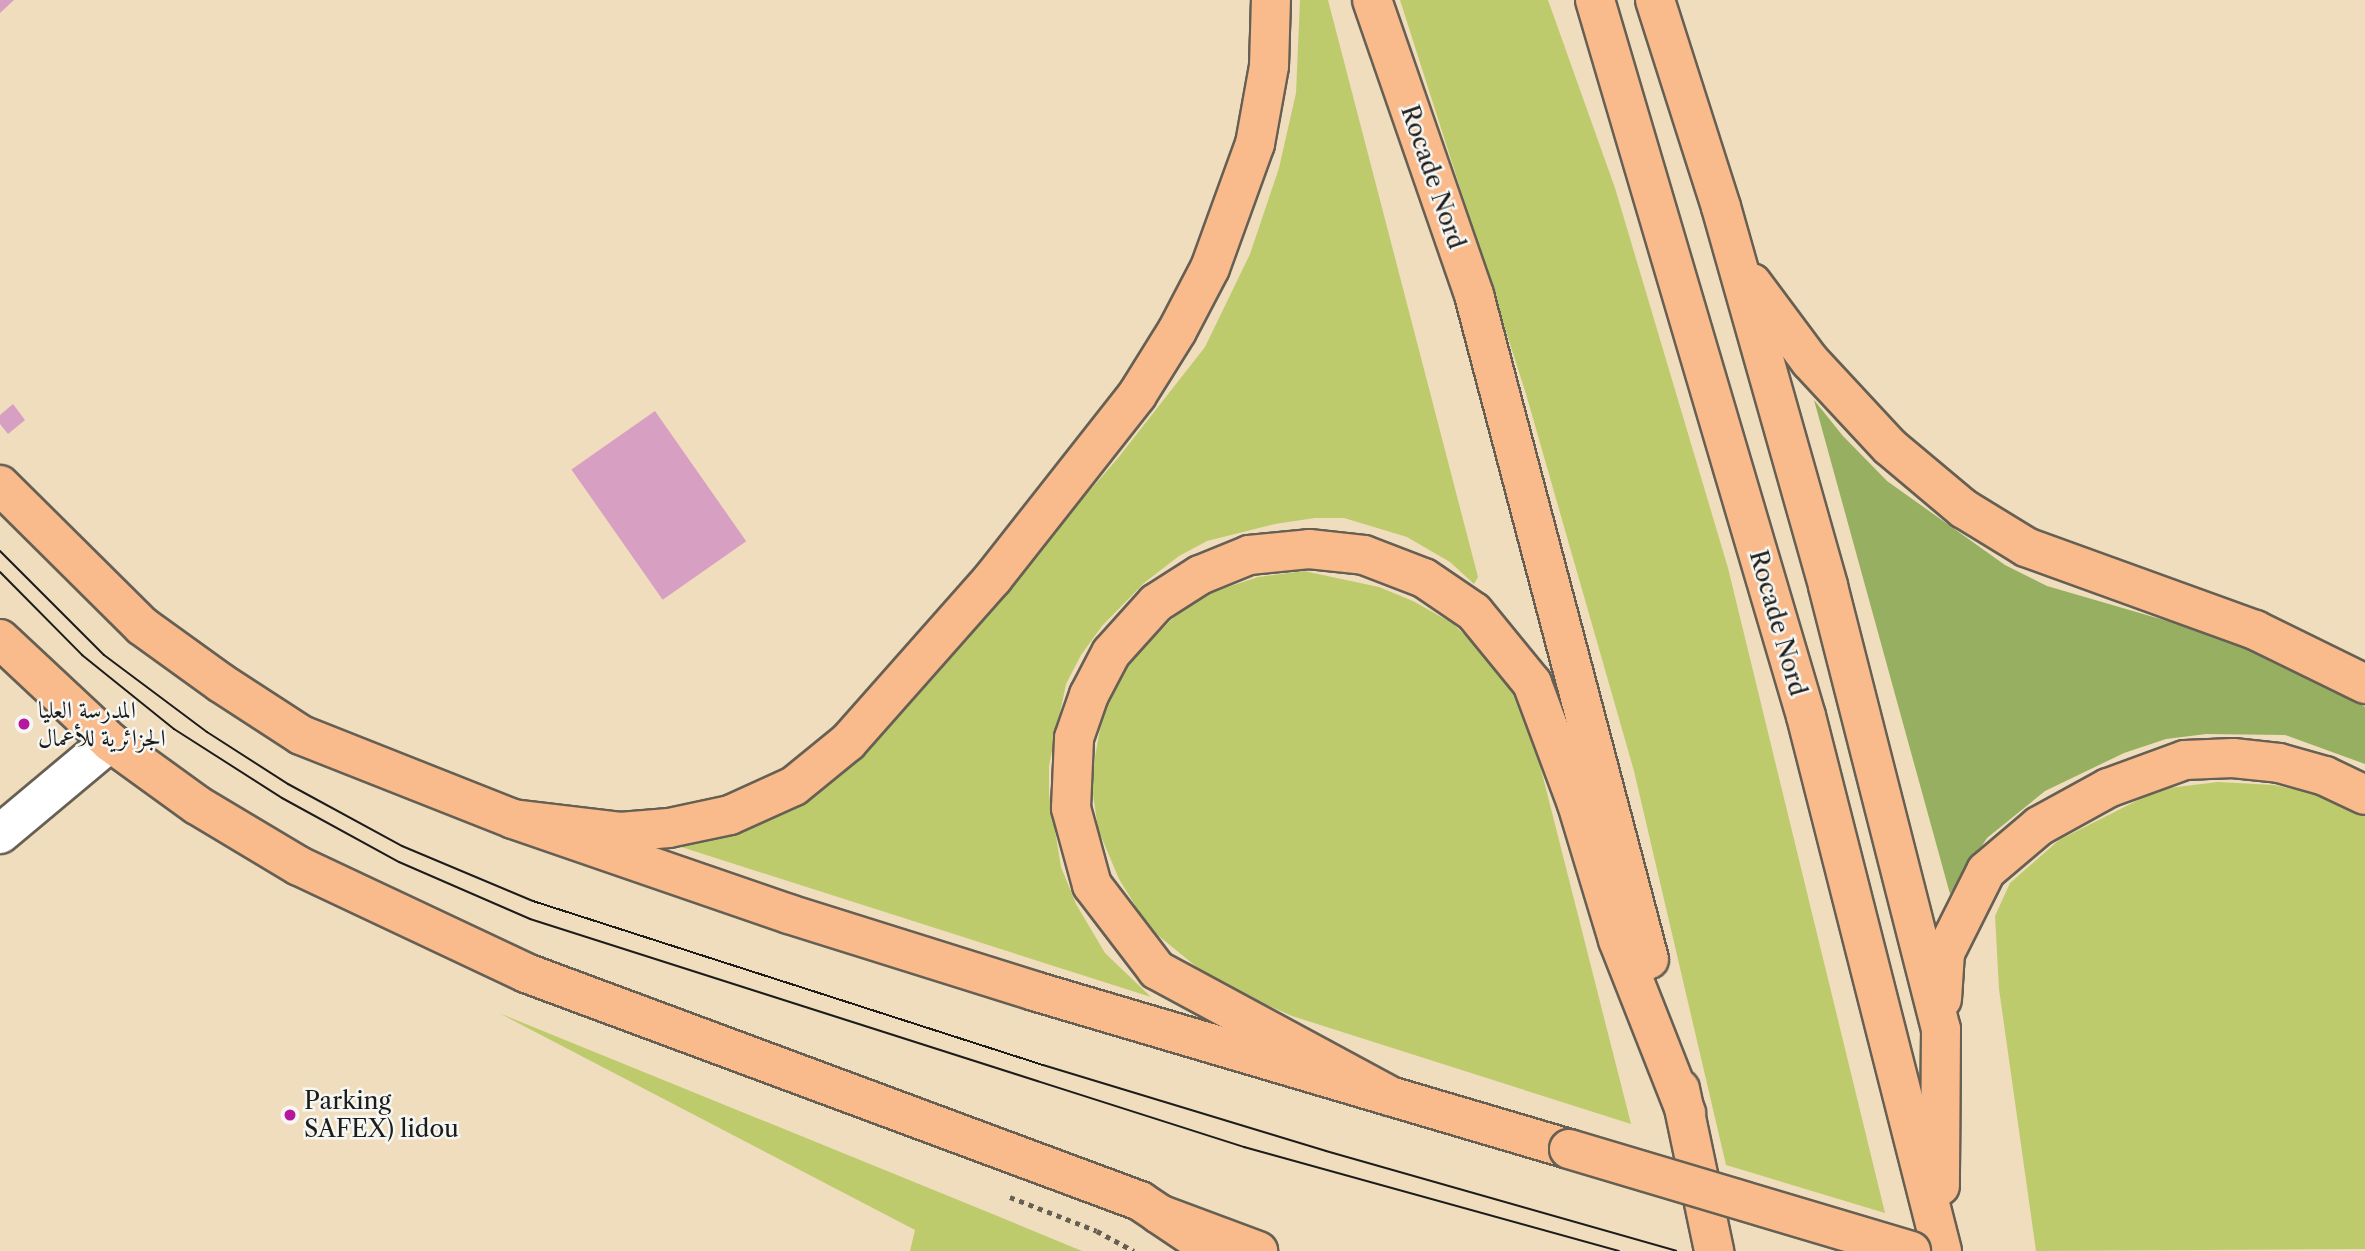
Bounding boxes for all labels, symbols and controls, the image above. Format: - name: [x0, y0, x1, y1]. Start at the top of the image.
- street label: Rocade Nord: [1395, 101, 1471, 253]
- street label: Rocade Nord: [1743, 547, 1813, 699]
- place label: المدرسة العليا الجزائرية للأعمال: [38, 696, 166, 752]
- marker: المدرسة العليا الجزائرية للأعمال: [16, 716, 32, 732]
- place label: Parking SAFEX) lidou: [304, 1087, 459, 1143]
- marker: Parking SAFEX) lidou: [282, 1107, 298, 1123]

